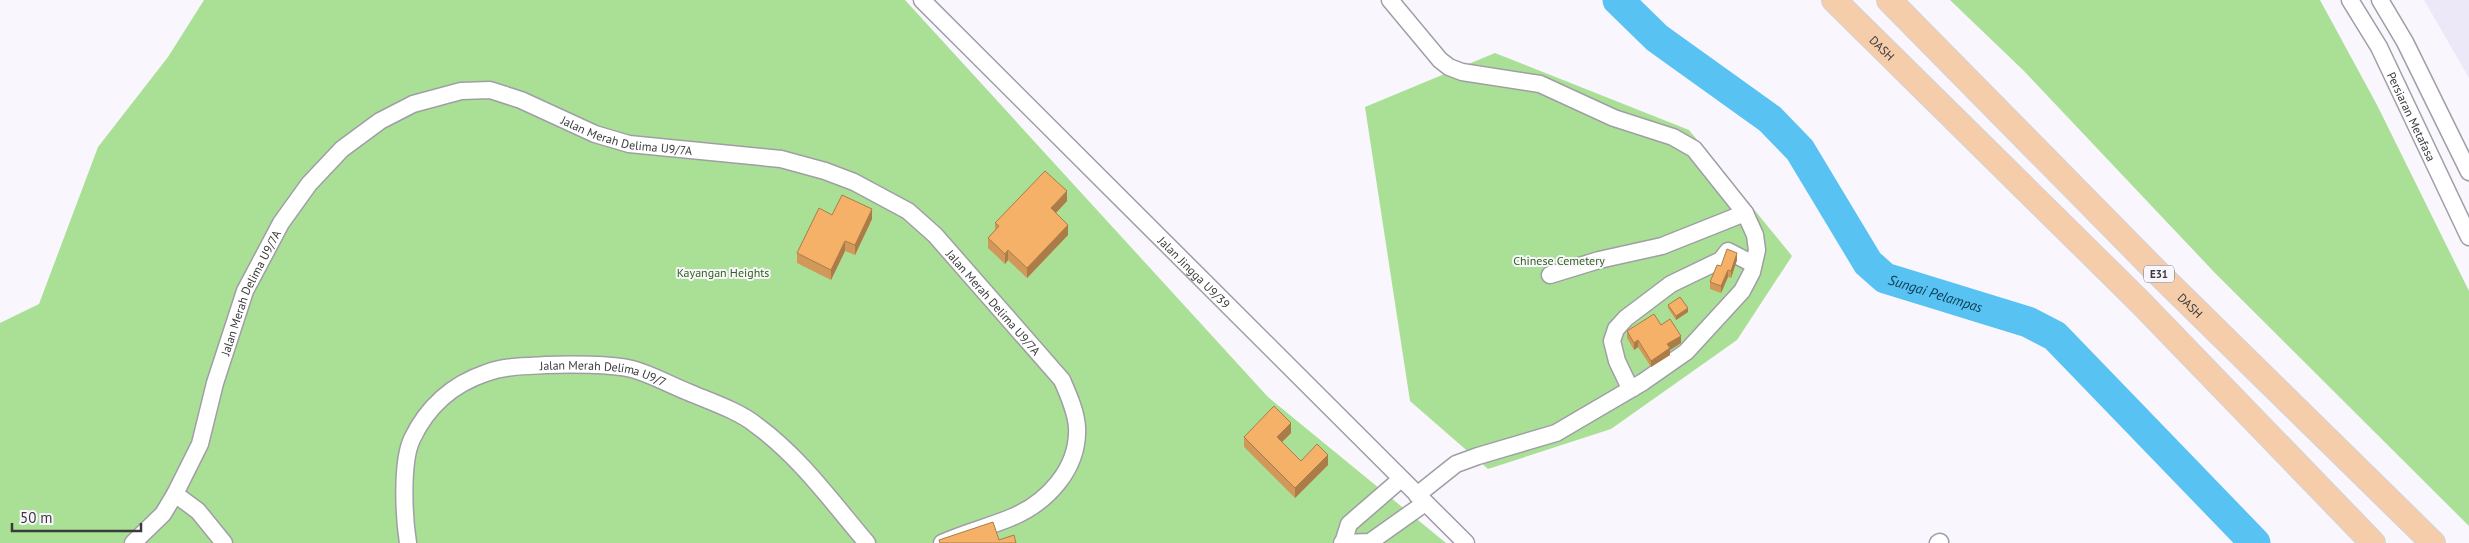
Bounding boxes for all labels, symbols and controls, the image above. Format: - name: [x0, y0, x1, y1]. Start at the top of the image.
- street label: DASH: [1867, 32, 1898, 63]
- street label: Persiaran Metafasa: [2384, 69, 2439, 163]
- street label: Jalan Merah Delima U9/7A: [558, 112, 693, 158]
- street label: Jalan Merah Delima U9/7A: [217, 227, 284, 358]
- street label: Jalan Jingga U9/39: [1155, 232, 1234, 311]
- street label: Jalan Merah Delima U9/7A: [943, 245, 1044, 358]
- park label: Chinese Cemetery: [1513, 253, 1605, 268]
- park label: Kayangan Heights: [677, 265, 769, 280]
- road number: E31: [2144, 266, 2174, 282]
- water label: Sungai Pelampas: [1886, 271, 1985, 317]
- street label: DASH: [2175, 290, 2206, 321]
- street label: Jalan Merah Delima U9/7: [539, 357, 669, 389]
- scale bar: [12, 500, 141, 532]
- text: 50 m: [20, 508, 53, 527]

